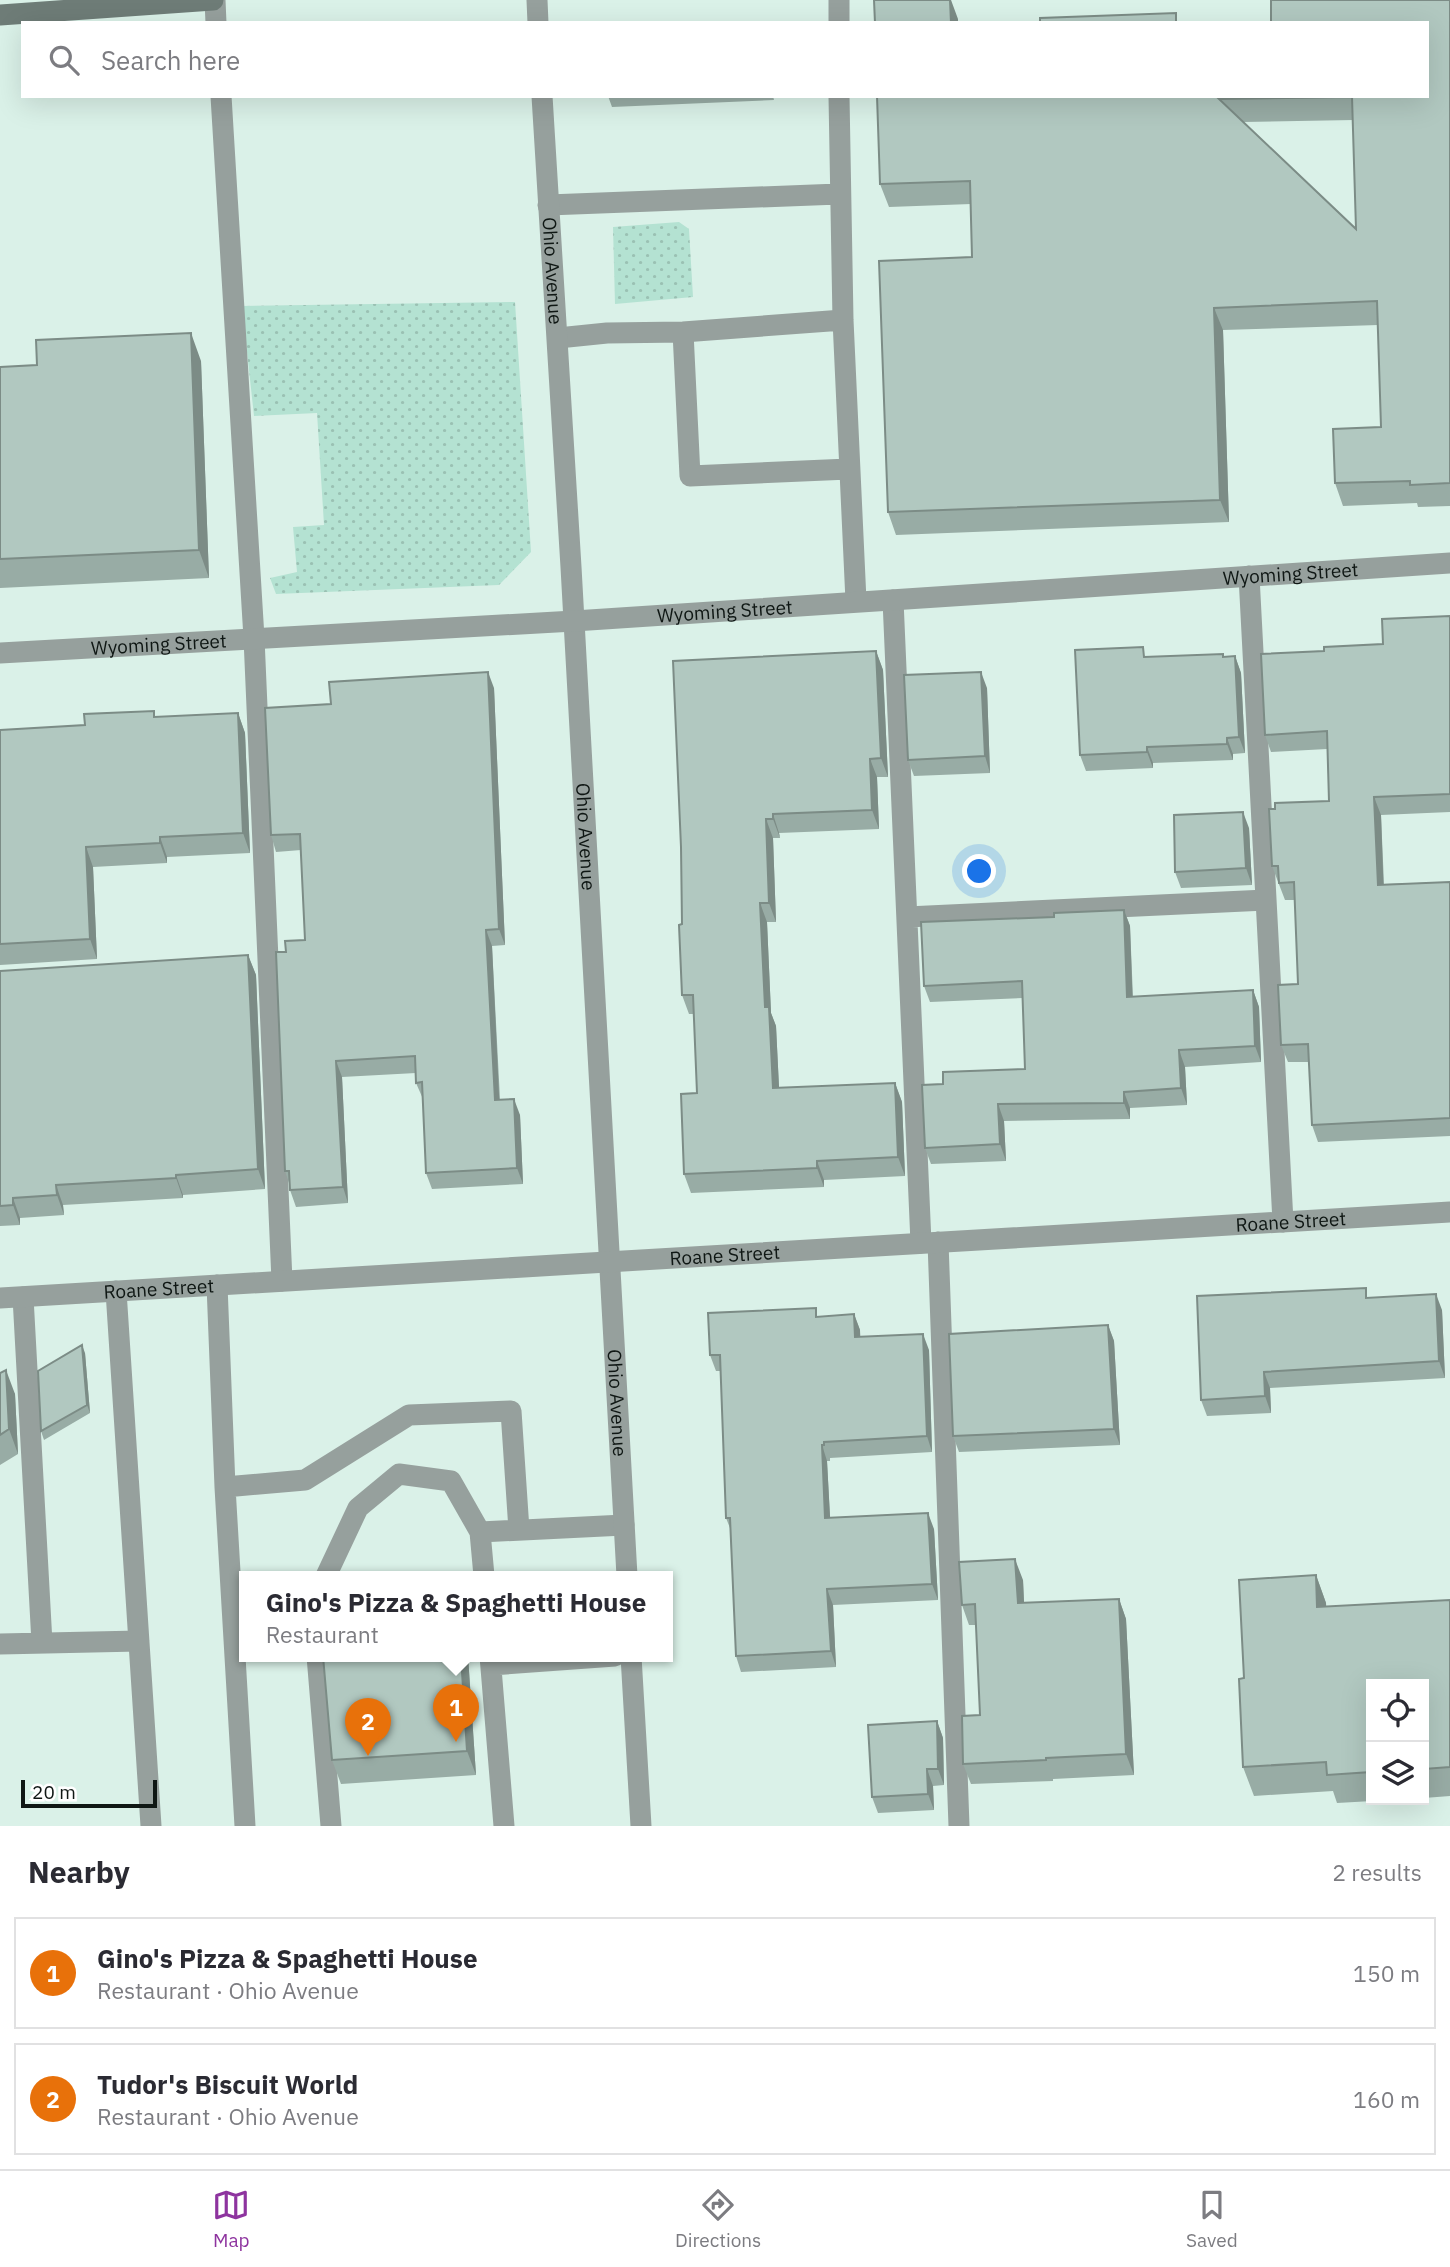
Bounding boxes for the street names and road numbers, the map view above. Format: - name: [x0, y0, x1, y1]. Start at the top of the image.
- street label: Ohio Avenue: [537, 216, 568, 325]
- street label: Wyoming Street: [1222, 557, 1359, 590]
- street label: Wyoming Street: [656, 595, 793, 627]
- street label: Wyoming Street: [90, 628, 227, 660]
- street label: Ohio Avenue: [571, 782, 601, 891]
- street label: Roane Street: [1235, 1206, 1347, 1237]
- street label: Roane Street: [669, 1240, 781, 1270]
- street label: Roane Street: [103, 1273, 215, 1304]
- street label: Ohio Avenue: [602, 1348, 632, 1457]

